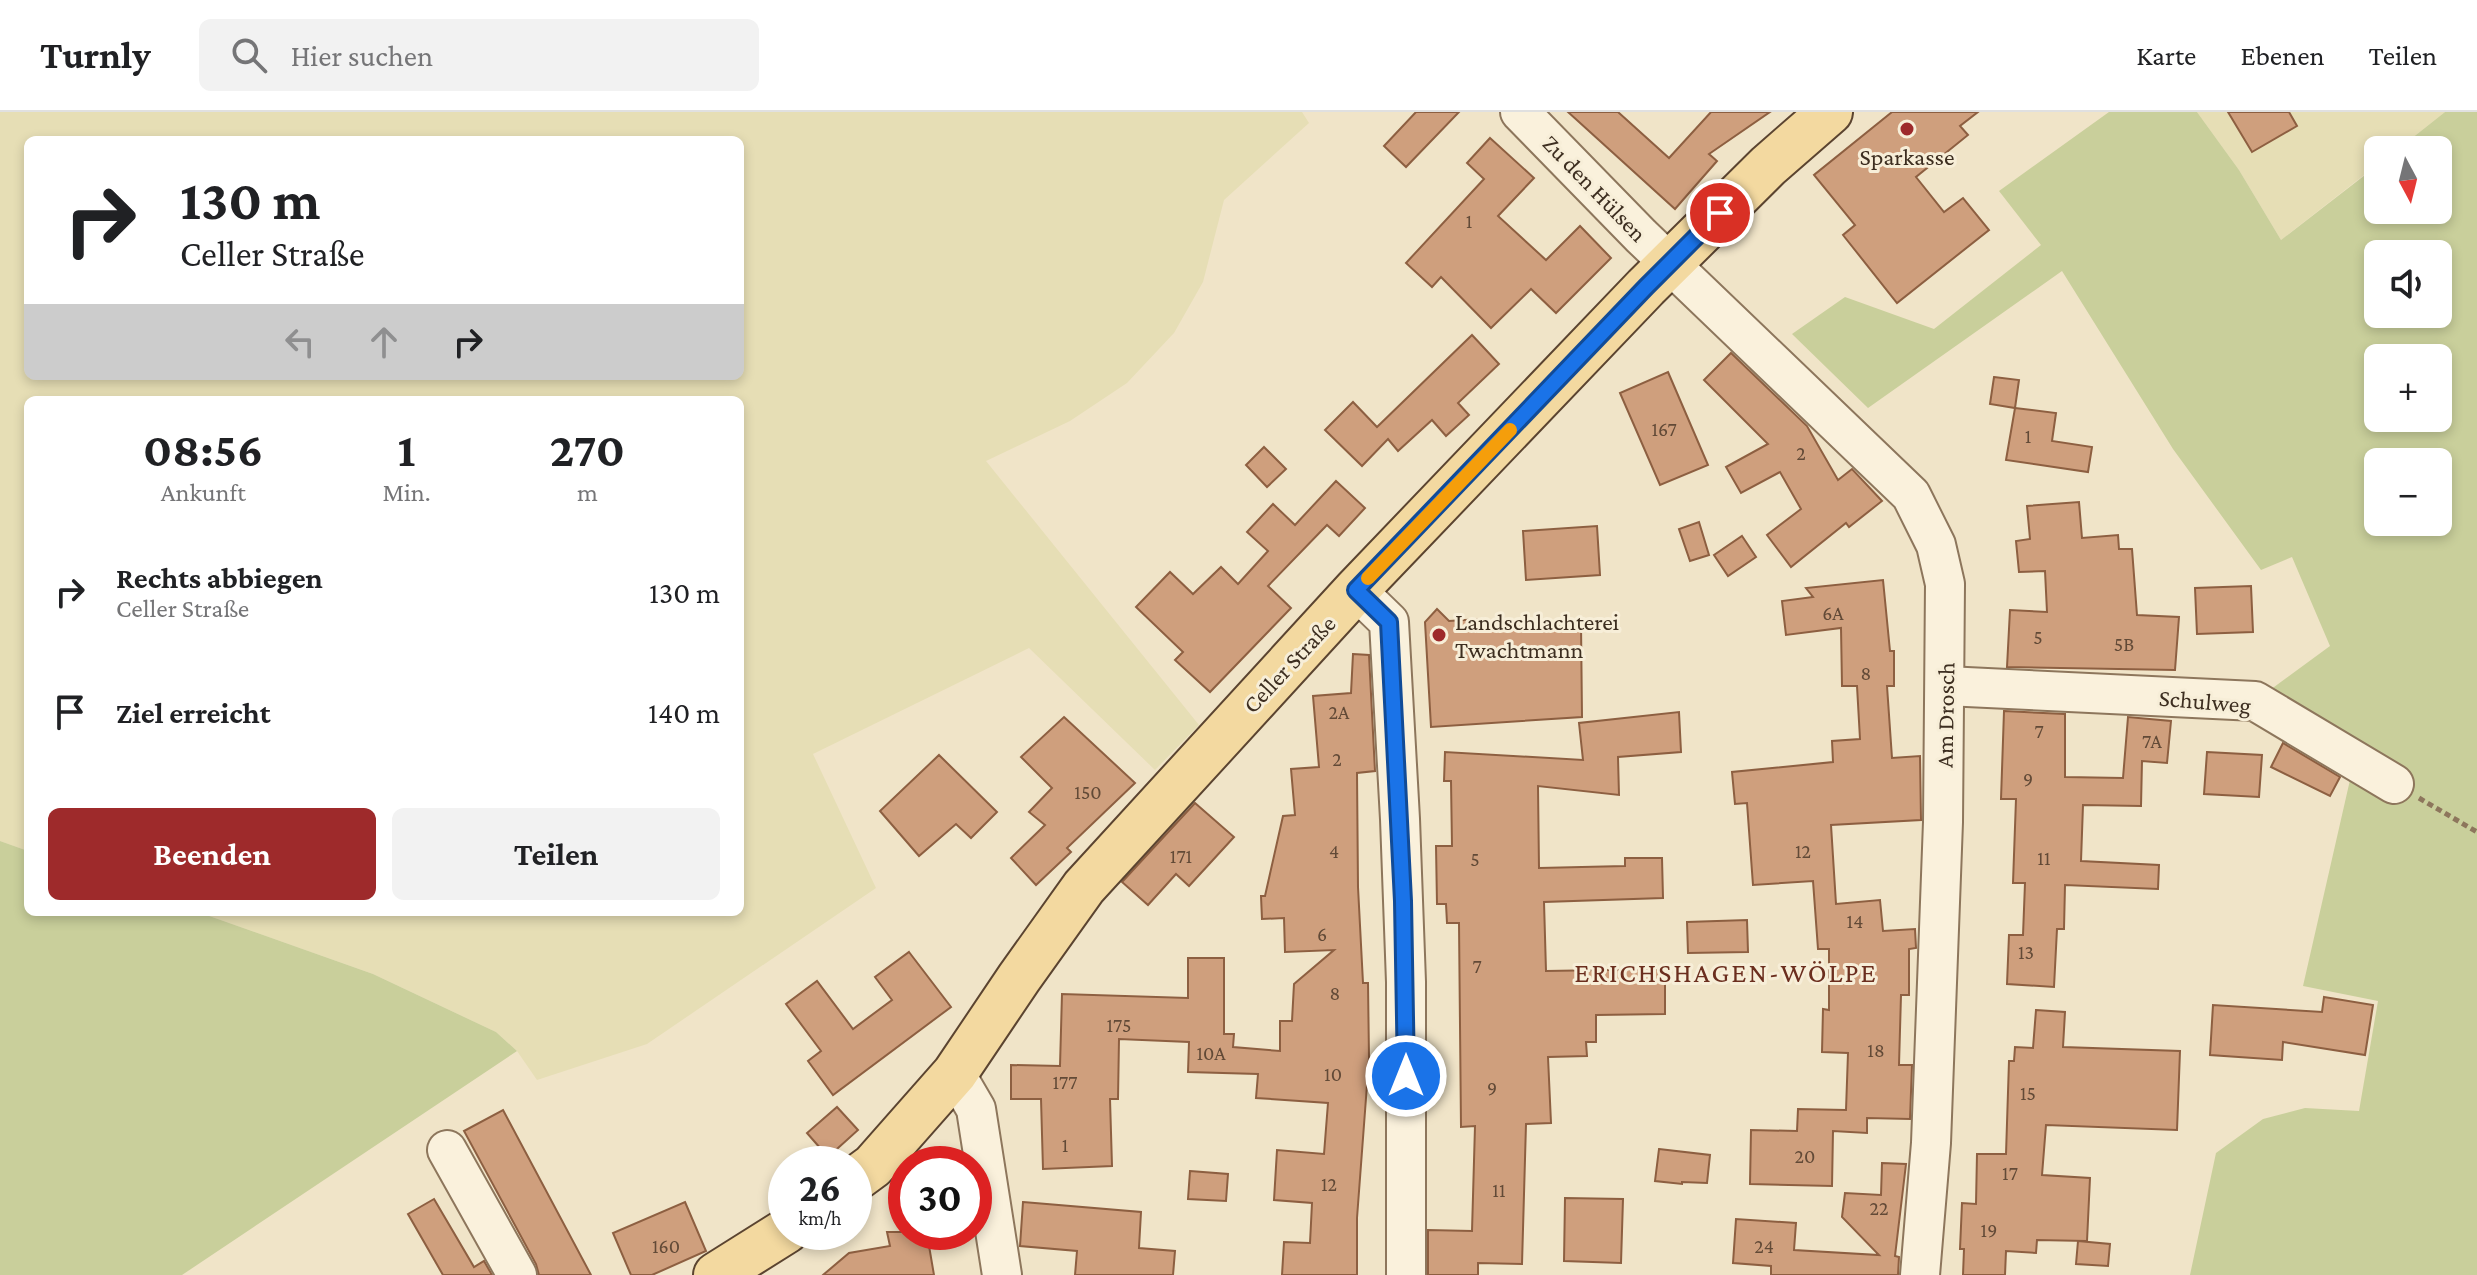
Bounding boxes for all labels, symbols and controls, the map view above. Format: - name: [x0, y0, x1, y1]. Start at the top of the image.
- search box: [199, 19, 759, 91]
- icon: search: [227, 33, 271, 77]
- text: Turnly: [40, 34, 151, 76]
- text: Hier suchen: [291, 39, 433, 72]
- text: Karte: [2136, 40, 2196, 71]
- text: Ebenen: [2240, 40, 2325, 71]
- text: Teilen: [2369, 40, 2437, 71]
- marker: Sparkasse: [1898, 120, 1916, 138]
- street label: Zu den Hülsen: [1537, 129, 1653, 247]
- north arrow: [2364, 136, 2452, 224]
- map controls: [2364, 136, 2452, 536]
- place label: Sparkasse: [1859, 143, 1955, 170]
- icon: right: [48, 168, 152, 272]
- text: 130 m: [180, 169, 321, 231]
- pin: [1686, 179, 1754, 247]
- icon: arrive: [1698, 191, 1742, 235]
- house number: 1: [1466, 210, 1472, 232]
- text: Celler Straße: [180, 234, 365, 274]
- button: sound: [2364, 240, 2452, 328]
- icon: left: [278, 320, 322, 364]
- icon: ahead: [362, 320, 406, 364]
- icon: right: [446, 320, 490, 364]
- button: +: [2364, 344, 2452, 432]
- house number: 167: [1651, 418, 1677, 440]
- text: 08:56: [143, 423, 263, 476]
- text: 1: [398, 423, 416, 476]
- text: 270: [550, 423, 625, 476]
- house number: 1: [2025, 425, 2031, 447]
- house number: 2: [1796, 442, 1806, 464]
- button: −: [2364, 448, 2452, 536]
- text: Ankunft: [161, 478, 246, 507]
- text: Min.: [382, 478, 431, 507]
- text: m: [577, 478, 598, 507]
- text: Rechts abbiegen: [116, 561, 323, 594]
- icon: right: [48, 570, 92, 614]
- text: 130 m: [649, 576, 720, 609]
- text: Celler Straße: [116, 594, 249, 623]
- house number: 6A: [1822, 602, 1844, 624]
- place label: Landschlachterei Twachtmann: [1455, 608, 1619, 663]
- street label: Celler Straße: [1237, 610, 1341, 718]
- marker: Landschlachterei Twachtmann: [1430, 626, 1448, 644]
- house number: 5: [2033, 626, 2043, 648]
- house number: 5B: [2114, 633, 2134, 655]
- house number: 8: [1861, 662, 1871, 684]
- street label: Am Drosch: [1931, 662, 1959, 768]
- street label: Schulweg: [2158, 684, 2253, 719]
- icon: arrive: [48, 690, 92, 734]
- text: Ziel erreicht: [116, 696, 271, 729]
- text: 140 m: [648, 696, 720, 729]
- house number: 2A: [1329, 701, 1350, 723]
- house number: 7: [2034, 720, 2044, 742]
- house number: 7A: [2142, 730, 2163, 752]
- house number: 2: [1332, 748, 1342, 770]
- house number: 9: [2023, 768, 2033, 790]
- house number: 150: [1074, 781, 1102, 803]
- button: Beenden: [48, 808, 376, 900]
- button: Teilen: [392, 808, 720, 900]
- house number: 4: [1329, 840, 1339, 862]
- house number: 12: [1795, 840, 1811, 862]
- house number: 171: [1170, 845, 1192, 867]
- house number: 11: [2037, 847, 2051, 869]
- house number: 5: [1470, 848, 1480, 870]
- house number: 14: [1847, 910, 1863, 932]
- house number: 6: [1317, 923, 1327, 945]
- house number: 13: [2018, 941, 2034, 963]
- house number: 7: [1472, 955, 1482, 977]
- district label: ERICHSHAGEN-WÖLPE: [1574, 957, 1878, 988]
- house number: 8: [1330, 982, 1340, 1004]
- house number: 175: [1106, 1014, 1132, 1036]
- position arrow: [1364, 1034, 1448, 1118]
- house number: 18: [1867, 1039, 1885, 1061]
- house number: 10A: [1196, 1042, 1226, 1064]
- house number: 10: [1324, 1063, 1342, 1085]
- house number: 177: [1052, 1071, 1078, 1093]
- house number: 9: [1487, 1077, 1497, 1099]
- house number: 15: [2020, 1082, 2036, 1104]
- house number: 1: [1062, 1134, 1068, 1156]
- house number: 20: [1795, 1145, 1815, 1167]
- speed limit sign: 30: [888, 1146, 992, 1250]
- house number: 17: [2002, 1162, 2018, 1184]
- text: 26: [799, 1165, 841, 1210]
- house number: 12: [1321, 1173, 1337, 1195]
- house number: 11: [1492, 1179, 1506, 1201]
- house number: 22: [1870, 1197, 1888, 1219]
- text: km/h: [798, 1207, 842, 1229]
- house number: 19: [1981, 1219, 1997, 1241]
- house number: 160: [652, 1235, 680, 1257]
- house number: 24: [1754, 1235, 1774, 1257]

